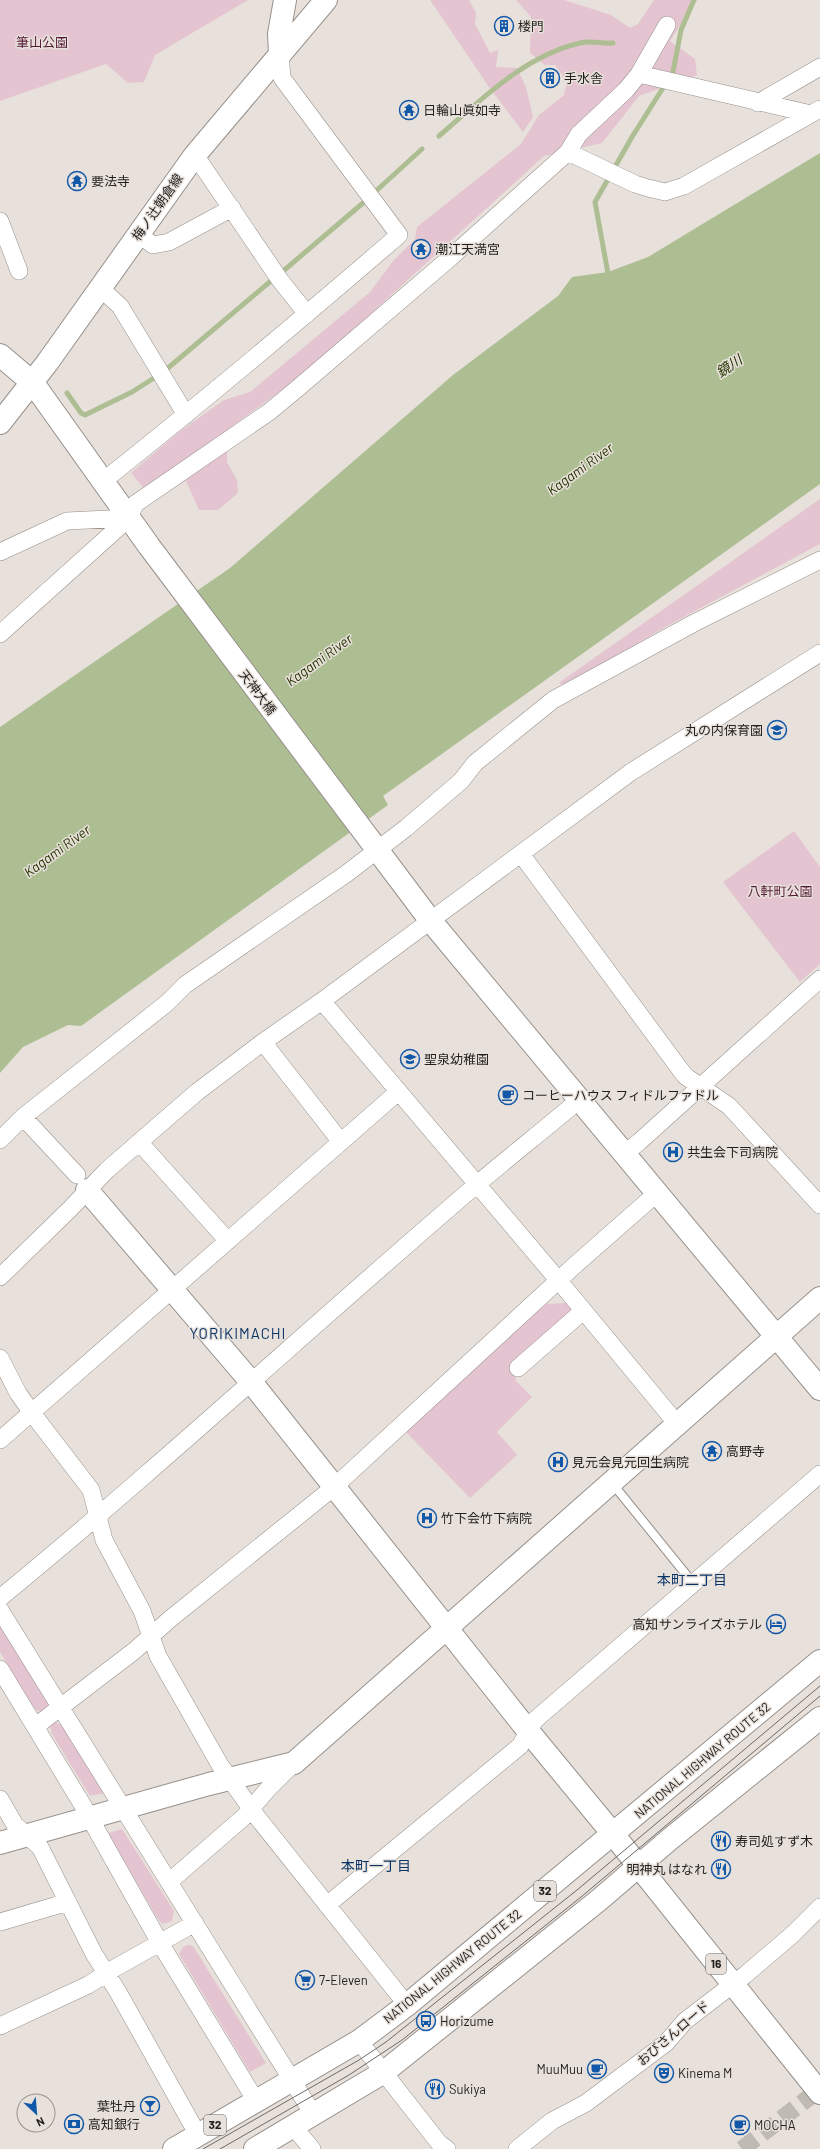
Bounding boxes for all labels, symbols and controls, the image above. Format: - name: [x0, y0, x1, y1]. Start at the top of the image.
- building icon: 楼門: [493, 15, 515, 37]
- place label: 楼門: [518, 18, 544, 34]
- park label: 筆山公園: [16, 34, 68, 50]
- building icon: 手水舎: [539, 67, 561, 89]
- place label: 手水舎: [564, 70, 603, 86]
- temple icon: 日輪山眞如寺: [398, 99, 420, 121]
- place label: 日輪山眞如寺: [423, 102, 501, 118]
- temple icon: 要法寺: [66, 170, 88, 192]
- street label: 梅ノ辻朝倉線: [128, 170, 186, 244]
- place label: 要法寺: [91, 173, 130, 189]
- temple icon: 潮江天満宮: [410, 238, 432, 260]
- place label: 潮江天満宮: [435, 241, 500, 257]
- water label: 鏡川: [712, 350, 747, 380]
- water label: Kagami River: [543, 438, 617, 498]
- water label: Kagami River: [282, 629, 356, 689]
- street label: 天神大橋: [236, 666, 280, 718]
- school or university icon: 丸の内保育園: [766, 719, 788, 741]
- place label: 丸の内保育園: [685, 722, 763, 738]
- water label: Kagami River: [20, 820, 94, 880]
- park label: 八軒町公園: [747, 883, 813, 899]
- school or university icon: 聖泉幼稚園: [399, 1048, 421, 1070]
- place label: 聖泉幼稚園: [424, 1051, 489, 1067]
- cafe icon: コーヒーハウス フィドルファドル: [497, 1084, 519, 1106]
- place label: コーヒーハウス フィドルファドル: [522, 1087, 719, 1103]
- hospital icon: 共生会下司病院: [662, 1141, 684, 1163]
- place label: 共生会下司病院: [687, 1144, 778, 1160]
- district label: YORIKIMACHI: [189, 1324, 287, 1342]
- temple icon: 高野寺: [701, 1440, 723, 1462]
- place label: 高野寺: [726, 1443, 765, 1459]
- hospital icon: 見元会見元回生病院: [547, 1451, 569, 1473]
- place label: 見元会見元回生病院: [572, 1454, 689, 1470]
- hospital icon: 竹下会竹下病院: [416, 1507, 438, 1529]
- place label: 竹下会竹下病院: [441, 1510, 532, 1526]
- district label: 本町二丁目: [657, 1571, 727, 1588]
- hotel icon: 高知サンライズホテル: [765, 1613, 787, 1635]
- place label: 高知サンライズホテル: [632, 1616, 762, 1632]
- street label: NATIONAL HIGHWAY ROUTE 32: [631, 1698, 773, 1822]
- restaurant icon: 寿司処すず木: [710, 1830, 732, 1852]
- place label: 寿司処すず木: [735, 1833, 813, 1849]
- district label: 本町一丁目: [341, 1857, 411, 1874]
- restaurant icon: 明神丸 はなれ: [710, 1858, 732, 1880]
- place label: 明神丸 はなれ: [626, 1861, 707, 1877]
- road number: 32: [534, 1881, 556, 1901]
- street label: NATIONAL HIGHWAY ROUTE 32: [380, 1905, 524, 2027]
- road number: 16: [706, 1954, 726, 1974]
- supermarket icon: 7-Eleven: [294, 1969, 316, 1991]
- place label: 7-Eleven: [319, 1972, 368, 1988]
- street label: おびさんロード: [633, 1997, 713, 2069]
- bus stop icon: Horizume: [415, 2010, 437, 2032]
- place label: Horizume: [440, 2013, 494, 2029]
- cafe icon: MuuMuu: [586, 2058, 608, 2080]
- place label: MuuMuu: [537, 2061, 583, 2077]
- theatre icon: Kinema M: [653, 2062, 675, 2084]
- place label: Kinema M: [678, 2065, 732, 2081]
- restaurant icon: Sukiya: [424, 2078, 446, 2100]
- place label: Sukiya: [449, 2081, 486, 2097]
- north arrow: [16, 2093, 56, 2133]
- bar icon: 葉牡丹: [139, 2095, 161, 2117]
- place label: 葉牡丹: [97, 2098, 136, 2114]
- bank icon: 高知銀行: [63, 2113, 85, 2135]
- cafe icon: MOCHA: [729, 2114, 751, 2136]
- text: N: [34, 2115, 47, 2130]
- road number: 32: [204, 2115, 226, 2135]
- place label: 高知銀行: [88, 2116, 140, 2132]
- place label: MOCHA: [754, 2117, 796, 2133]

